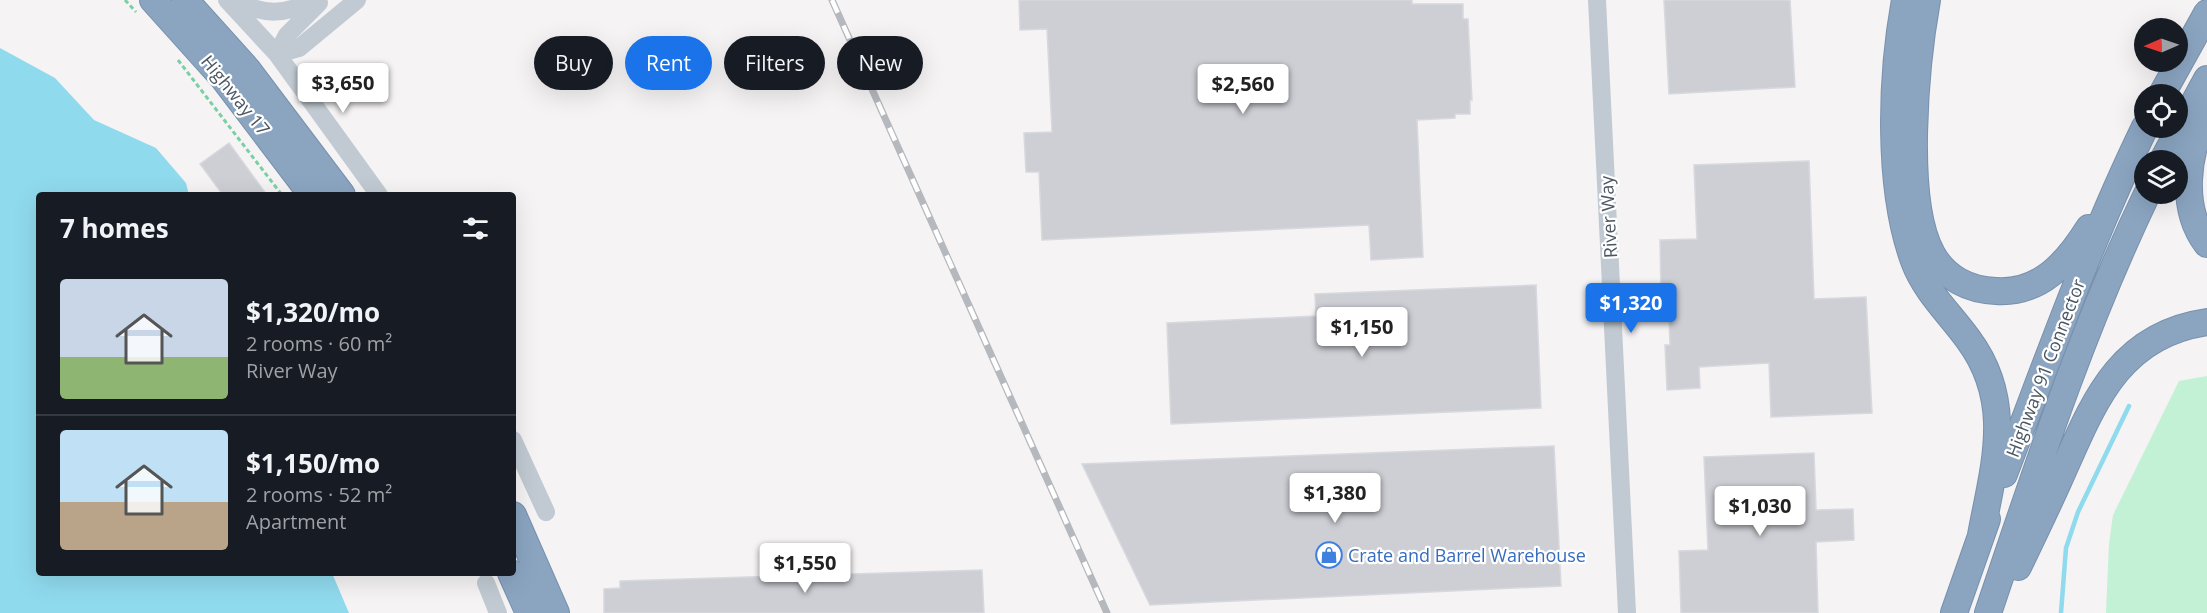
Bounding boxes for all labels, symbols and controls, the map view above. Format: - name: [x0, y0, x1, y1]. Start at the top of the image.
- north arrow: [2134, 18, 2188, 72]
- map controls: [2134, 18, 2188, 204]
- chip: Buy: [534, 36, 613, 90]
- chip: Rent: [625, 36, 712, 90]
- chip: Filters: [724, 36, 825, 90]
- chip: New: [837, 36, 923, 90]
- street label: Highway 17: [196, 50, 276, 140]
- pin: $3,650: [294, 63, 392, 114]
- pin: $2,560: [1194, 64, 1292, 115]
- text: $3,650: [312, 69, 374, 96]
- text: $2,560: [1212, 70, 1274, 97]
- button: locate: [2134, 84, 2188, 138]
- button: layers: [2134, 150, 2188, 204]
- street label: River Way: [1594, 174, 1622, 259]
- text: 7 homes: [60, 210, 169, 246]
- icon: filters: [459, 212, 492, 245]
- street label: Highway 91 Connector: [2000, 275, 2090, 461]
- pin: $1,320: [1582, 283, 1680, 334]
- text: $1,320: [1600, 289, 1662, 316]
- text: $1,320/mo: [246, 294, 380, 330]
- icon: home: [108, 303, 180, 375]
- pin: $1,150: [1313, 307, 1411, 358]
- text: $1,150: [1331, 313, 1393, 340]
- text: 2 rooms · 60 m²: [246, 330, 392, 357]
- text: River Way: [246, 357, 338, 384]
- text: $1,150/mo: [246, 445, 380, 481]
- icon: home: [108, 454, 180, 526]
- pin: $1,380: [1286, 473, 1384, 524]
- text: $1,380: [1304, 479, 1366, 506]
- text: 2 rooms · 52 m²: [246, 481, 392, 508]
- pin: $1,030: [1711, 486, 1809, 537]
- text: $1,030: [1729, 492, 1791, 519]
- text: Apartment: [246, 508, 346, 535]
- shop icon: Crate and Barrel Warehouse: [1314, 540, 1344, 570]
- pin: $1,550: [756, 543, 854, 594]
- place label: Crate and Barrel Warehouse: [1348, 543, 1586, 567]
- text: $1,550: [774, 549, 836, 576]

